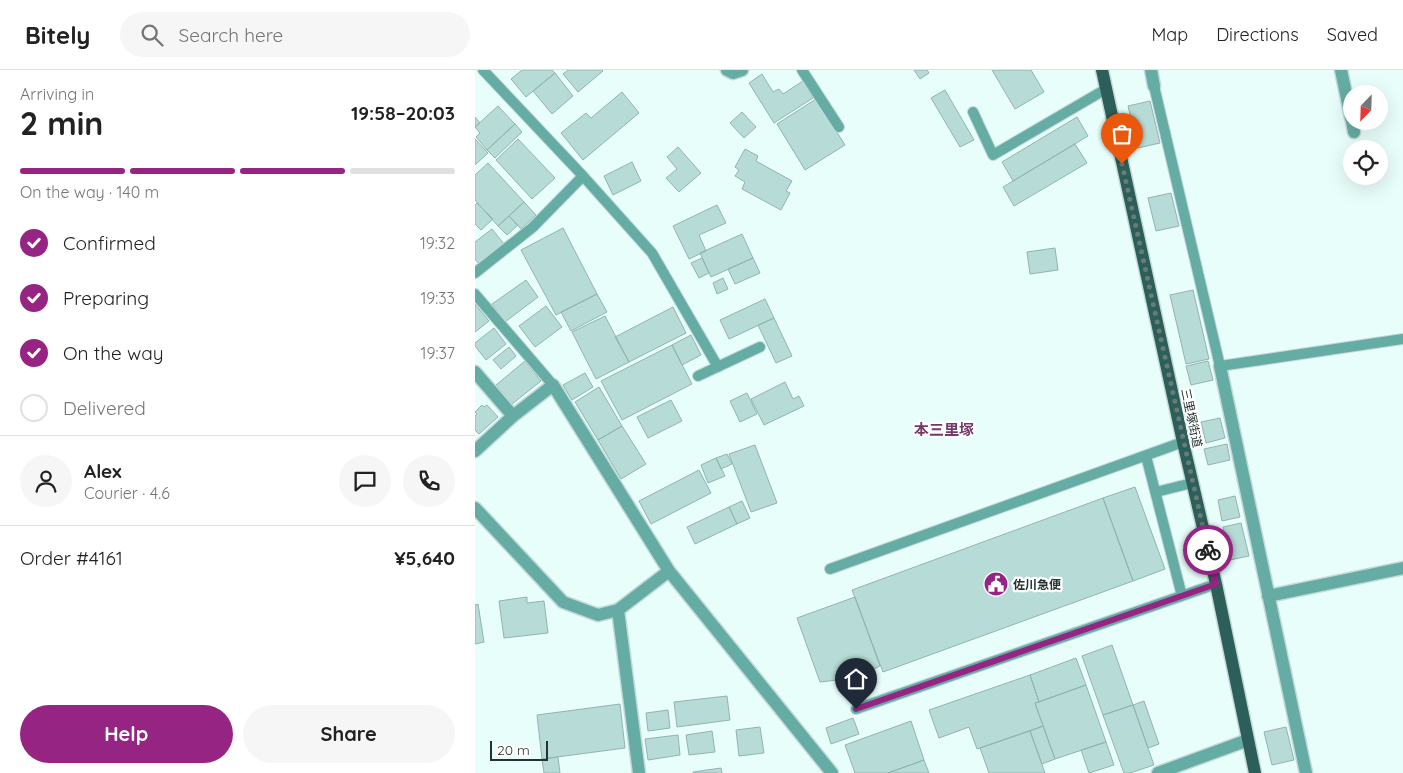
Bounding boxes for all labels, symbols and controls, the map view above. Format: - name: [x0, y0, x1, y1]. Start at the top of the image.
- search box: [120, 12, 470, 57]
- text: Bitely: [25, 20, 90, 50]
- icon: search: [138, 21, 166, 49]
- text: Search here: [178, 23, 283, 47]
- text: Map: [1151, 23, 1188, 46]
- text: Directions: [1216, 23, 1299, 46]
- text: Saved: [1327, 23, 1378, 46]
- text: Arriving in: [20, 84, 94, 104]
- north arrow: [1343, 85, 1387, 130]
- map controls: [1343, 85, 1388, 185]
- text: 19:58–20:03: [351, 101, 455, 125]
- text: 2 min: [20, 103, 103, 143]
- pin: [1101, 113, 1143, 164]
- icon: bag: [1108, 120, 1136, 148]
- button: locate: [1343, 140, 1388, 185]
- text: On the way · 140 m: [20, 182, 159, 202]
- icon: check: [20, 229, 48, 257]
- text: Confirmed: [63, 231, 156, 255]
- text: 19:32: [420, 233, 455, 253]
- icon: check: [20, 284, 48, 312]
- text: Preparing: [63, 286, 149, 310]
- text: 19:33: [420, 288, 455, 308]
- icon: check: [20, 339, 48, 367]
- text: On the way: [63, 341, 164, 365]
- text: 19:37: [421, 343, 455, 363]
- street label: 三里塚街道: [1178, 387, 1206, 449]
- text: Delivered: [63, 396, 146, 420]
- district label: 本三里塚: [914, 420, 974, 439]
- button: person: [20, 455, 72, 507]
- button: chat: [339, 455, 391, 507]
- button: phone: [403, 455, 455, 507]
- text: Alex: [84, 459, 122, 483]
- text: Courier · 4.6: [84, 483, 170, 503]
- courier: [1183, 525, 1233, 575]
- icon: bike: [1194, 536, 1222, 564]
- text: Order #4161: [20, 546, 123, 570]
- text: ¥5,640: [394, 546, 455, 570]
- public building icon: 佐川急便: [983, 571, 1009, 597]
- place label: 佐川急便: [1013, 577, 1061, 592]
- pin: [835, 658, 877, 709]
- icon: home: [842, 665, 870, 693]
- button: Help: [20, 705, 233, 763]
- button: Share: [243, 705, 455, 763]
- scale bar: [490, 738, 547, 761]
- text: 20 m: [497, 741, 530, 759]

